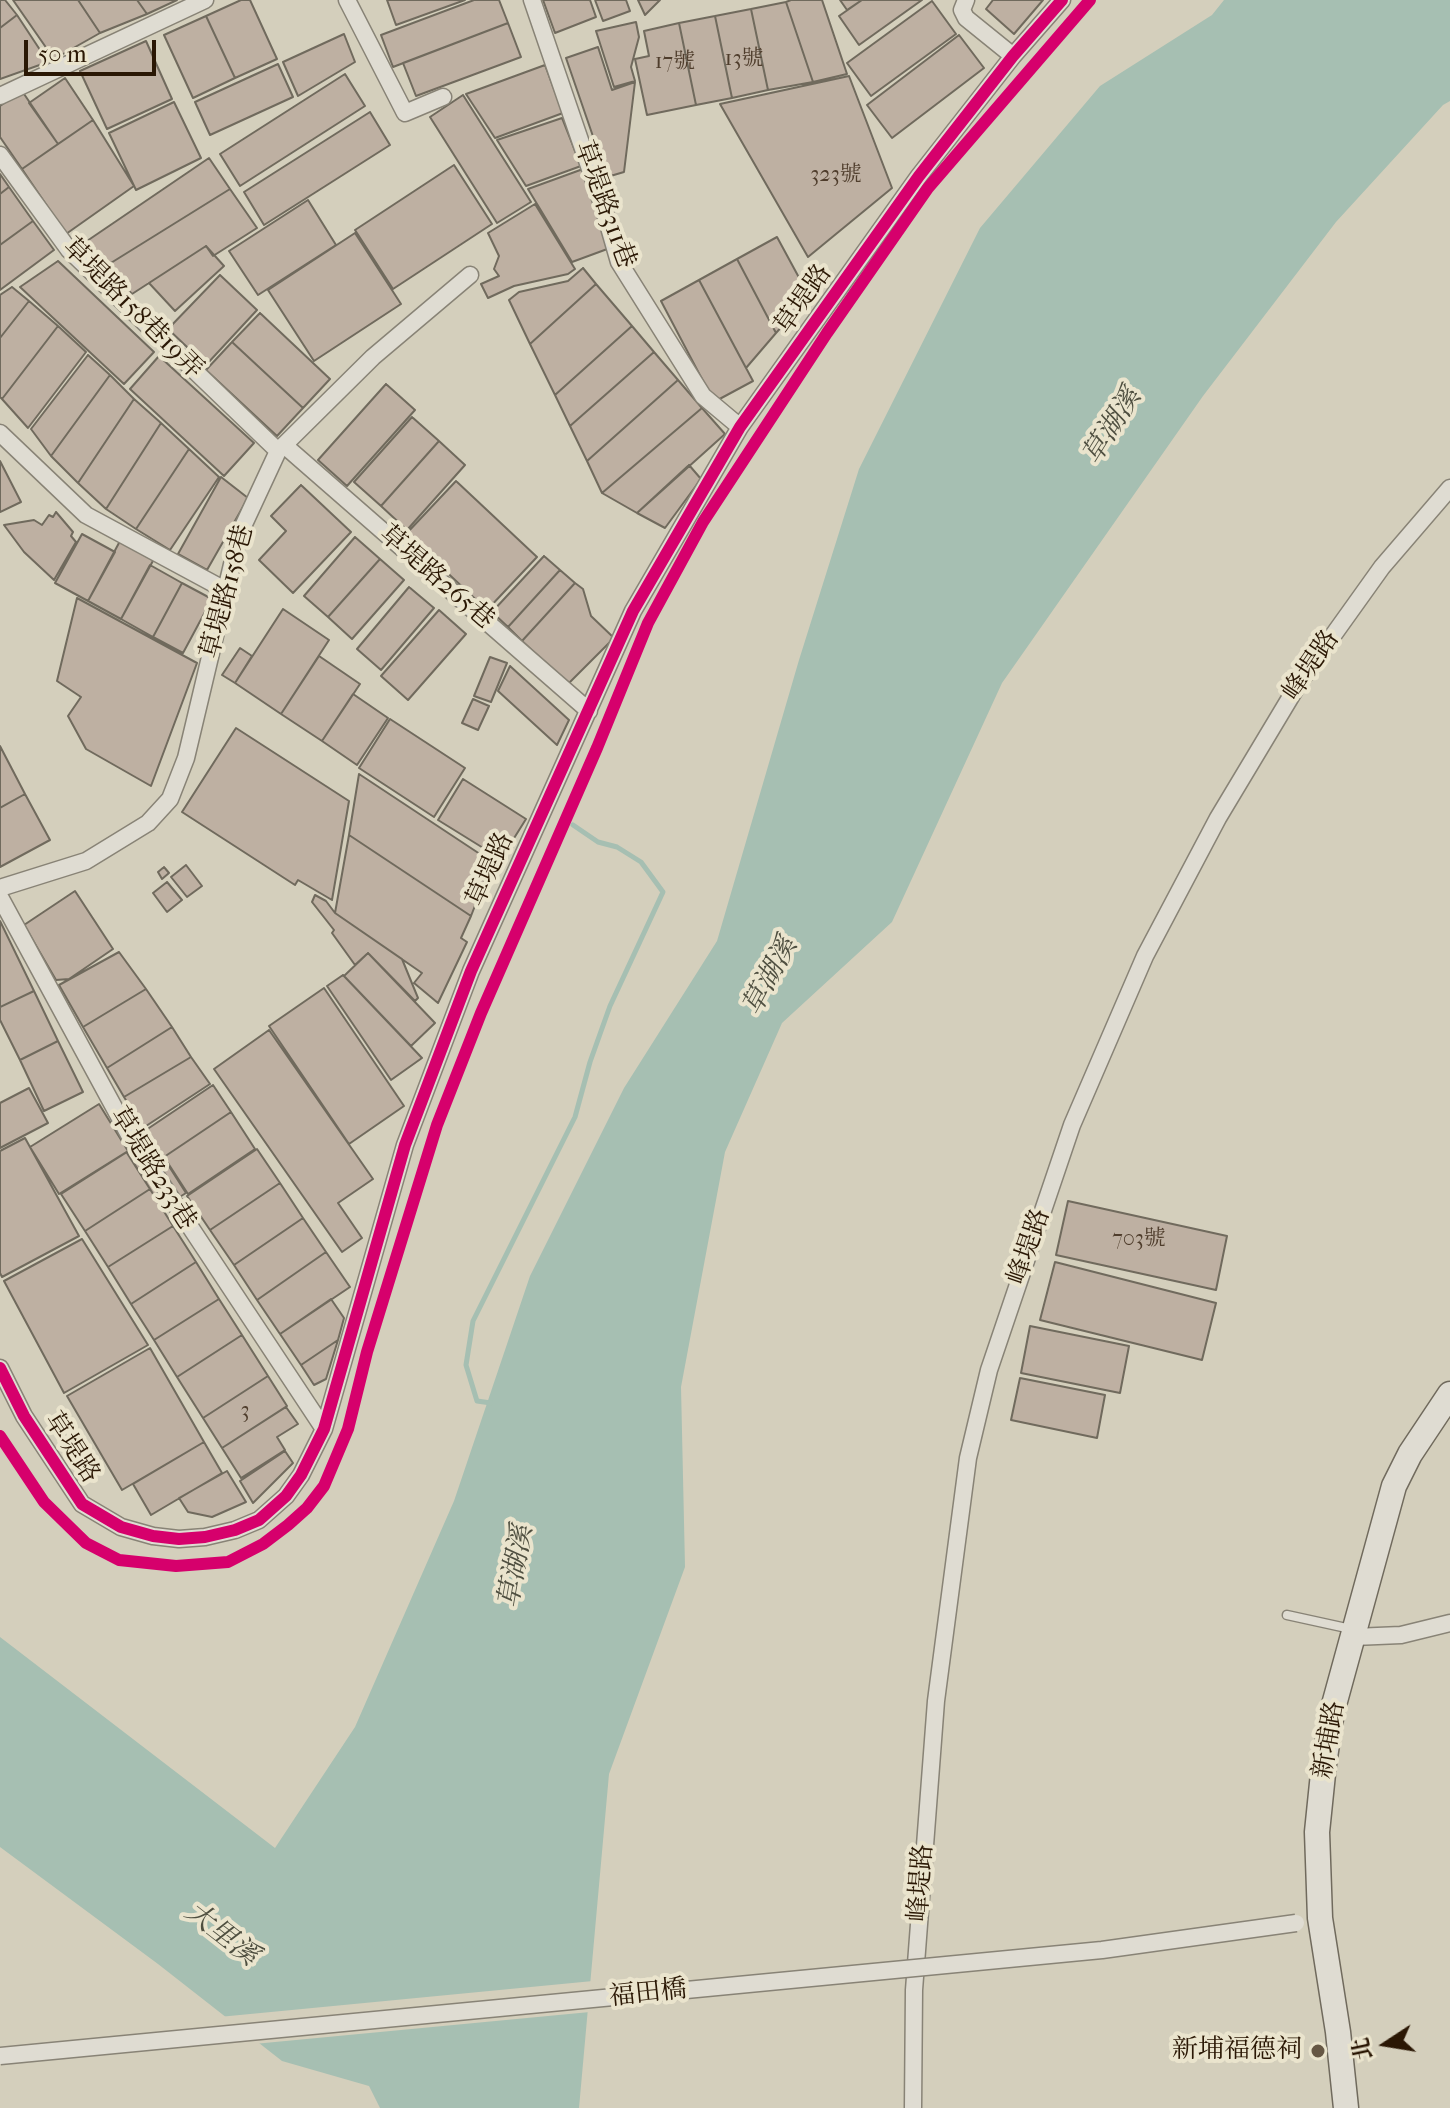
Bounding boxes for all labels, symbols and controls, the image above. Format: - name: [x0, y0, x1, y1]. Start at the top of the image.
- scale bar: [28, 24, 160, 74]
- text: 50 m: [38, 40, 87, 68]
- house number: 13號: [725, 47, 763, 73]
- house number: 17號: [655, 50, 695, 76]
- street label: 草堤路311巷: [567, 137, 641, 273]
- house number: 323號: [810, 163, 862, 189]
- street label: 草堤路158巷19弄: [55, 232, 209, 386]
- street label: 草堤路: [769, 259, 839, 341]
- water label: 草湖溪: [1076, 382, 1150, 472]
- street label: 草堤路265巷: [372, 519, 500, 637]
- street label: 草堤路158巷: [195, 522, 261, 662]
- street label: 峰堤路: [1277, 625, 1347, 707]
- street label: 草堤路: [461, 828, 521, 912]
- water label: 草湖溪: [736, 932, 806, 1022]
- street label: 草堤路233巷: [102, 1102, 202, 1236]
- street label: 峰堤路: [1003, 1205, 1057, 1289]
- house number: 703號: [1112, 1227, 1166, 1253]
- house number: 3: [240, 1399, 250, 1425]
- street label: 草堤路: [37, 1407, 105, 1489]
- water label: 草湖溪: [493, 1523, 541, 1611]
- street label: 新埔路: [1308, 1699, 1352, 1781]
- street label: 峰堤路: [904, 1843, 940, 1923]
- water label: 大里溪: [178, 1896, 264, 1974]
- street label: 福田橋: [608, 1974, 688, 2014]
- north arrow: [1346, 2004, 1426, 2084]
- place label: 新埔福德祠: [1172, 2035, 1302, 2067]
- text: 北: [1348, 2036, 1378, 2062]
- marker: 新埔福德祠: [1309, 2042, 1327, 2060]

